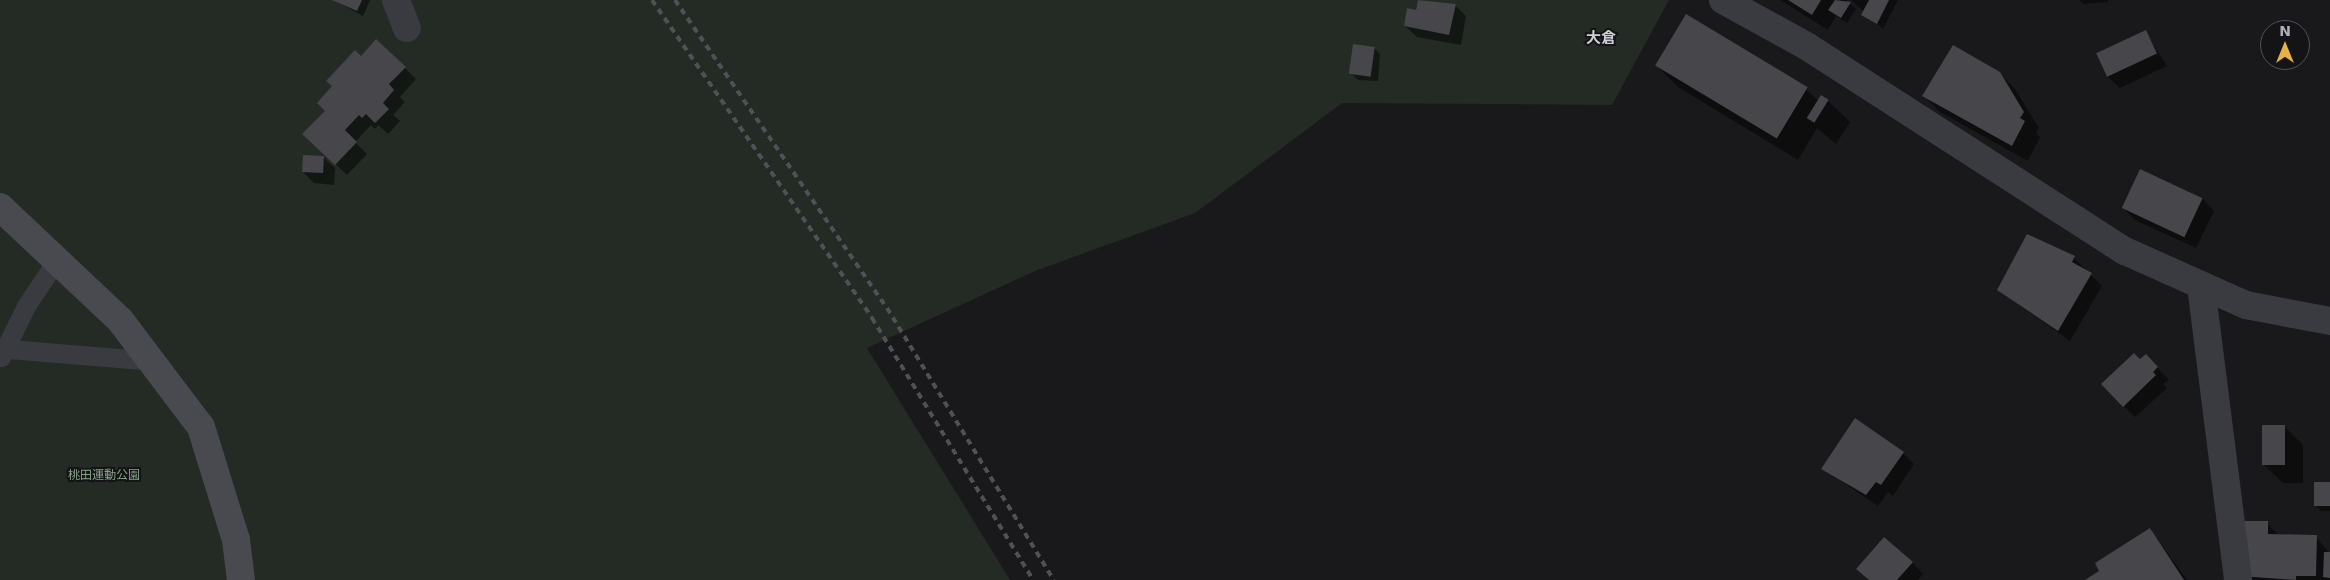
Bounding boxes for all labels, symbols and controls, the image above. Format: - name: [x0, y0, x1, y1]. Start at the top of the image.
- north arrow: [2260, 20, 2310, 70]
- text: N: [2279, 23, 2291, 39]
- district label: 大倉: [1586, 30, 1616, 48]
- park label: 桃田運動公園: [68, 469, 140, 483]

